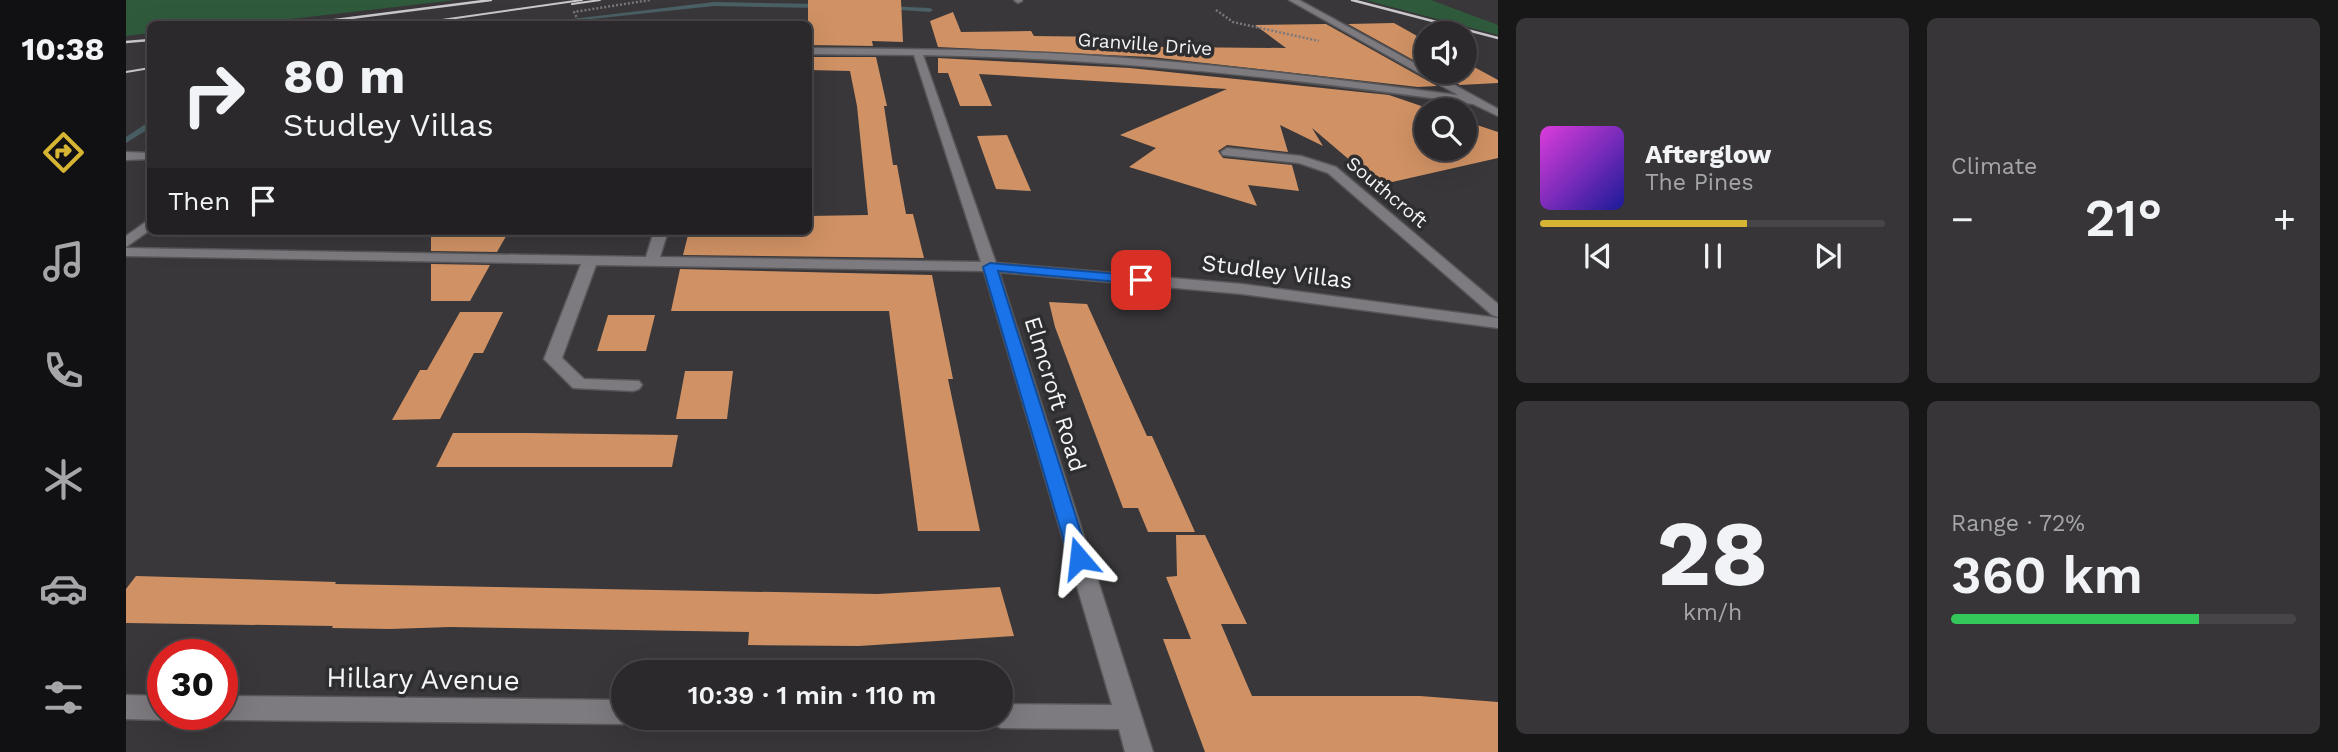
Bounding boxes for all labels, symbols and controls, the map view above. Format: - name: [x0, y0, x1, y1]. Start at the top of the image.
- map controls: [1414, 21, 1477, 161]
- button: sound: [1414, 21, 1477, 84]
- street label: Granville Drive: [1077, 28, 1213, 60]
- text: 10:38: [21, 30, 105, 68]
- text: 80 m: [283, 47, 405, 105]
- icon: right: [168, 49, 259, 140]
- button: search: [1414, 98, 1477, 161]
- text: Studley Villas: [283, 106, 494, 144]
- icon: directions: [39, 128, 88, 177]
- text: Afterglow: [1645, 139, 1771, 169]
- street label: Southcroft: [1342, 151, 1432, 233]
- text: Climate: [1951, 153, 2037, 180]
- text: The Pines: [1645, 169, 1754, 196]
- icon: arrive: [244, 182, 282, 220]
- text: Then: [168, 186, 230, 216]
- text: 21°: [2085, 188, 2162, 249]
- text: −: [1951, 197, 1974, 241]
- text: +: [2273, 197, 2296, 241]
- icon: music: [39, 237, 88, 286]
- icon: previous: [1579, 237, 1617, 275]
- icon: pause: [1694, 237, 1732, 275]
- icon: next: [1809, 237, 1847, 275]
- street label: Studley Villas: [1200, 249, 1354, 295]
- pin: [1111, 250, 1171, 310]
- icon: arrive: [1122, 261, 1160, 299]
- street label: Elmcroft Road: [1019, 313, 1091, 475]
- icon: phone: [39, 346, 88, 395]
- icon: climate: [39, 455, 88, 504]
- text: 28: [1657, 500, 1768, 607]
- text: Range · 72%: [1951, 510, 2085, 537]
- position arrow: [1042, 521, 1116, 595]
- text: 360 km: [1951, 545, 2143, 606]
- icon: car: [39, 564, 88, 613]
- text: km/h: [1683, 599, 1742, 626]
- speed limit sign: 30: [147, 639, 238, 730]
- street label: Hillary Avenue: [326, 661, 520, 697]
- icon: filters: [39, 673, 88, 722]
- text: 10:39 · 1 min · 110 m: [688, 680, 936, 710]

